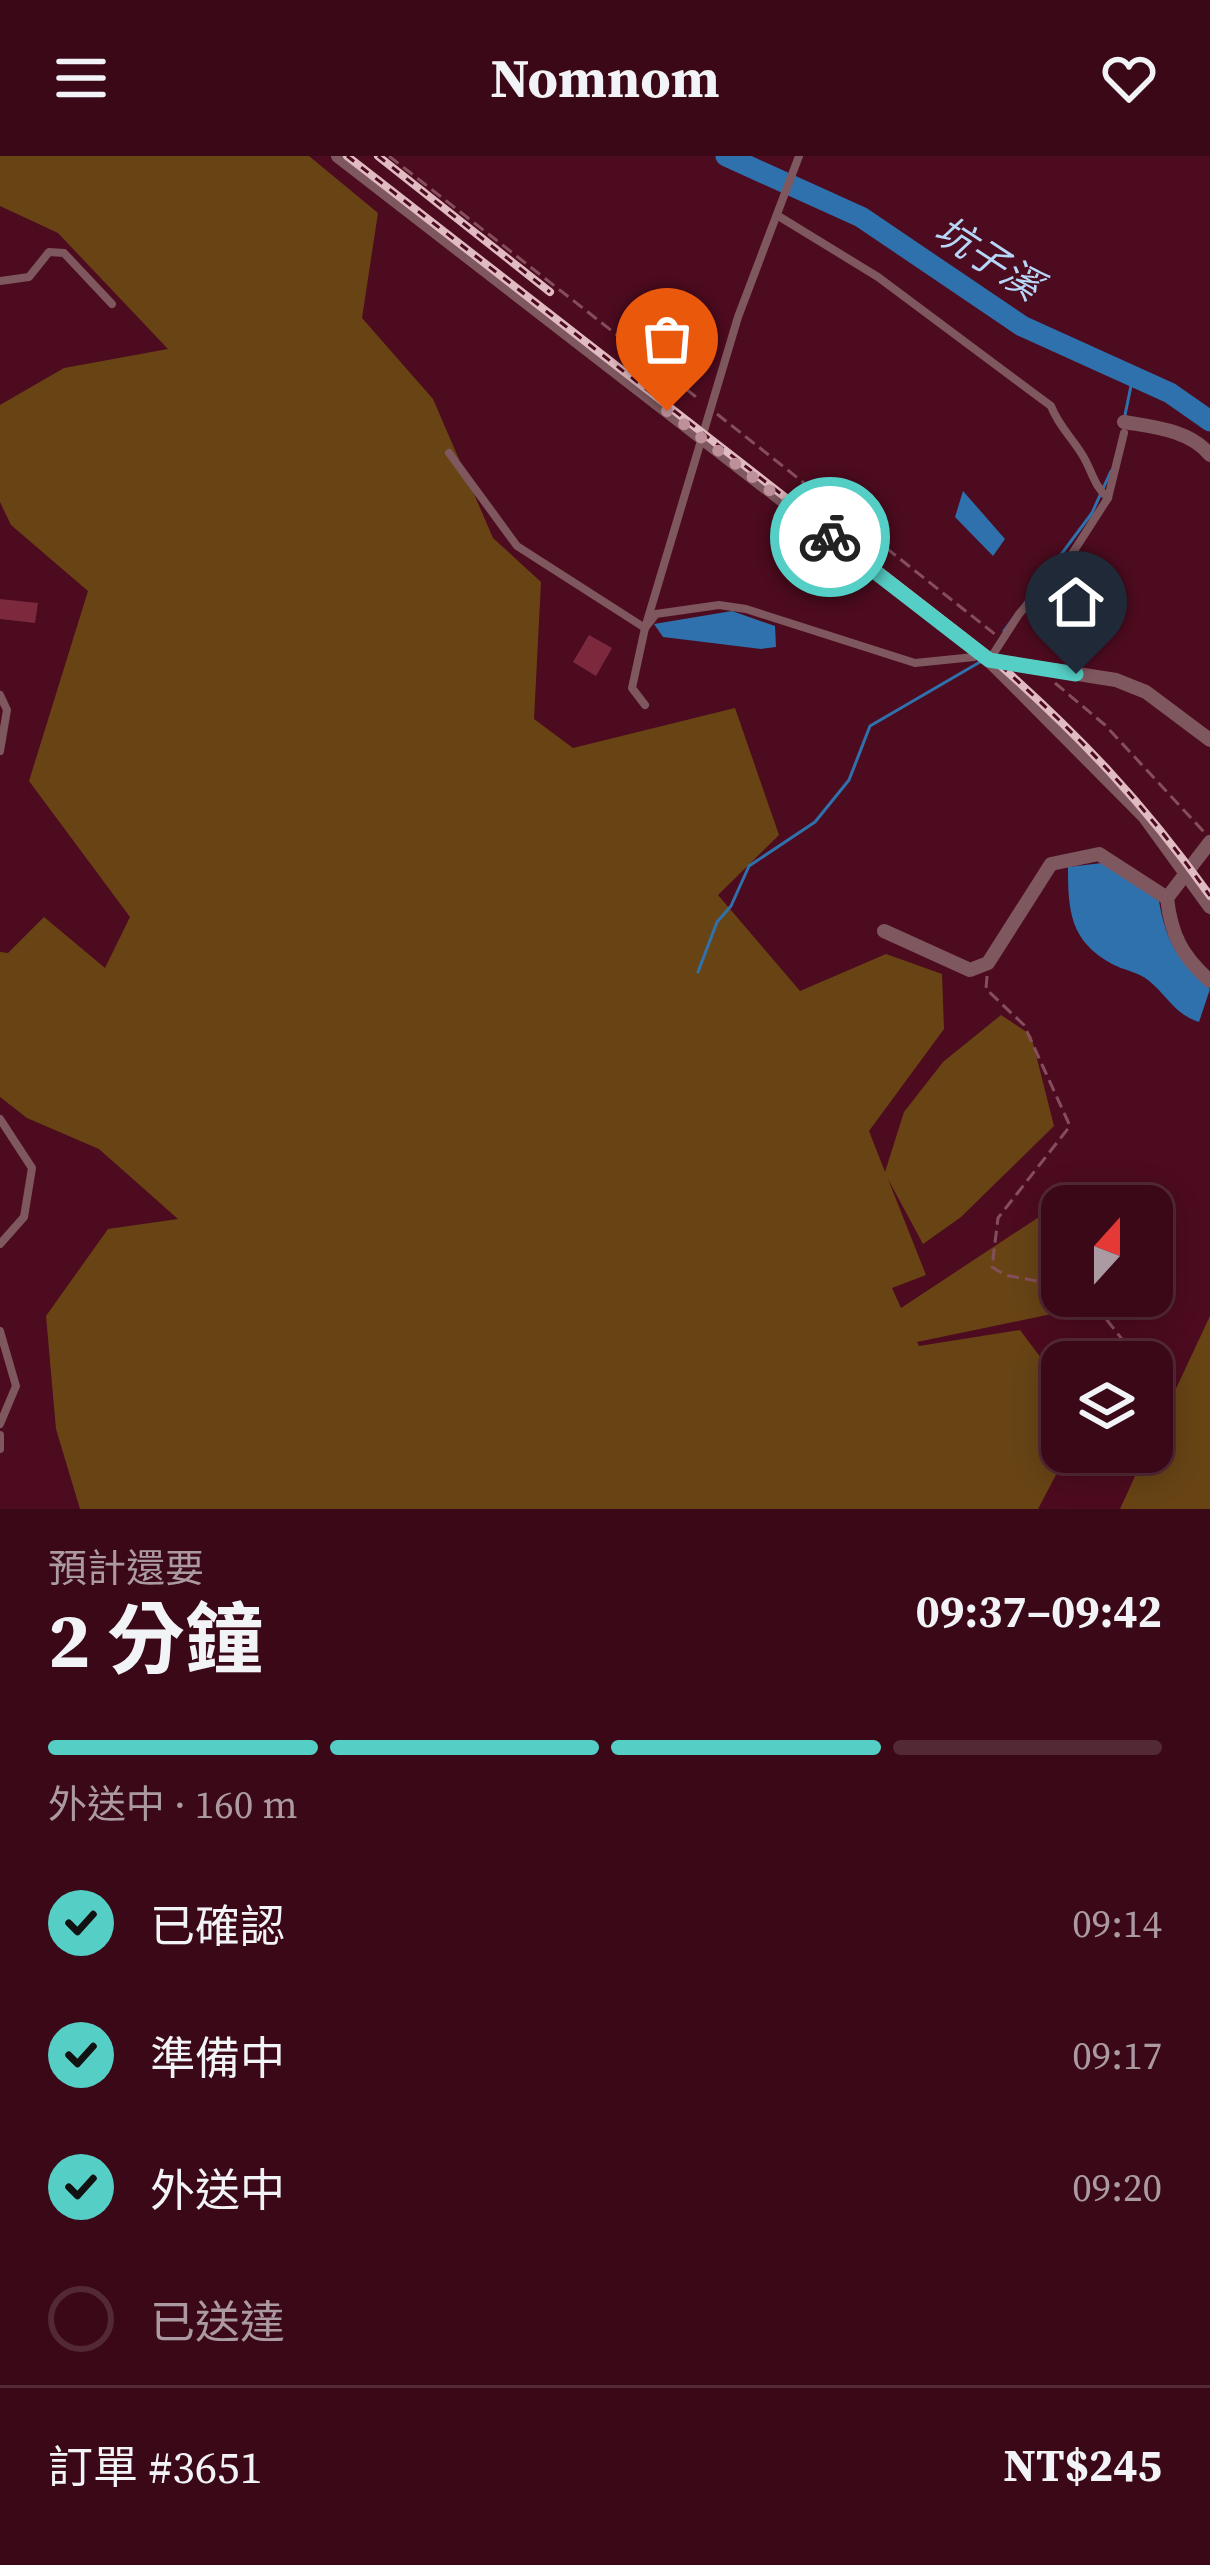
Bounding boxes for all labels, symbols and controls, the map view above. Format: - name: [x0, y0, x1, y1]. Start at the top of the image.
- text: Nomnom: [490, 41, 720, 115]
- icon: menu: [48, 45, 114, 111]
- icon: heart: [1096, 45, 1162, 111]
- water label: 坑子溪: [924, 204, 1056, 315]
- pin: [616, 288, 718, 411]
- icon: bag: [634, 306, 700, 372]
- courier: [770, 477, 890, 597]
- icon: bike: [797, 504, 863, 570]
- pin: [1025, 551, 1127, 674]
- icon: home: [1043, 569, 1109, 635]
- north arrow: [1041, 1185, 1173, 1317]
- map controls: [1041, 1185, 1173, 1473]
- button: layers: [1041, 1341, 1173, 1473]
- text: 預計還要: [48, 1542, 204, 1595]
- text: 09:37–09:42: [916, 1580, 1162, 1642]
- text: 2 分鐘: [48, 1586, 263, 1693]
- text: 外送中 · 160 m: [48, 1778, 298, 1831]
- icon: check: [48, 1890, 114, 1956]
- text: 已確認: [150, 1895, 285, 1957]
- text: 09:14: [1072, 1897, 1162, 1950]
- icon: check: [48, 2022, 114, 2088]
- text: 準備中: [150, 2027, 285, 2089]
- text: 09:17: [1072, 2029, 1162, 2082]
- icon: check: [48, 2154, 114, 2220]
- text: 外送中: [150, 2159, 285, 2221]
- text: 09:20: [1072, 2161, 1162, 2214]
- text: 已送達: [150, 2291, 285, 2353]
- text: NT$245: [1003, 2434, 1162, 2496]
- text: 訂單 #3651: [48, 2436, 262, 2498]

